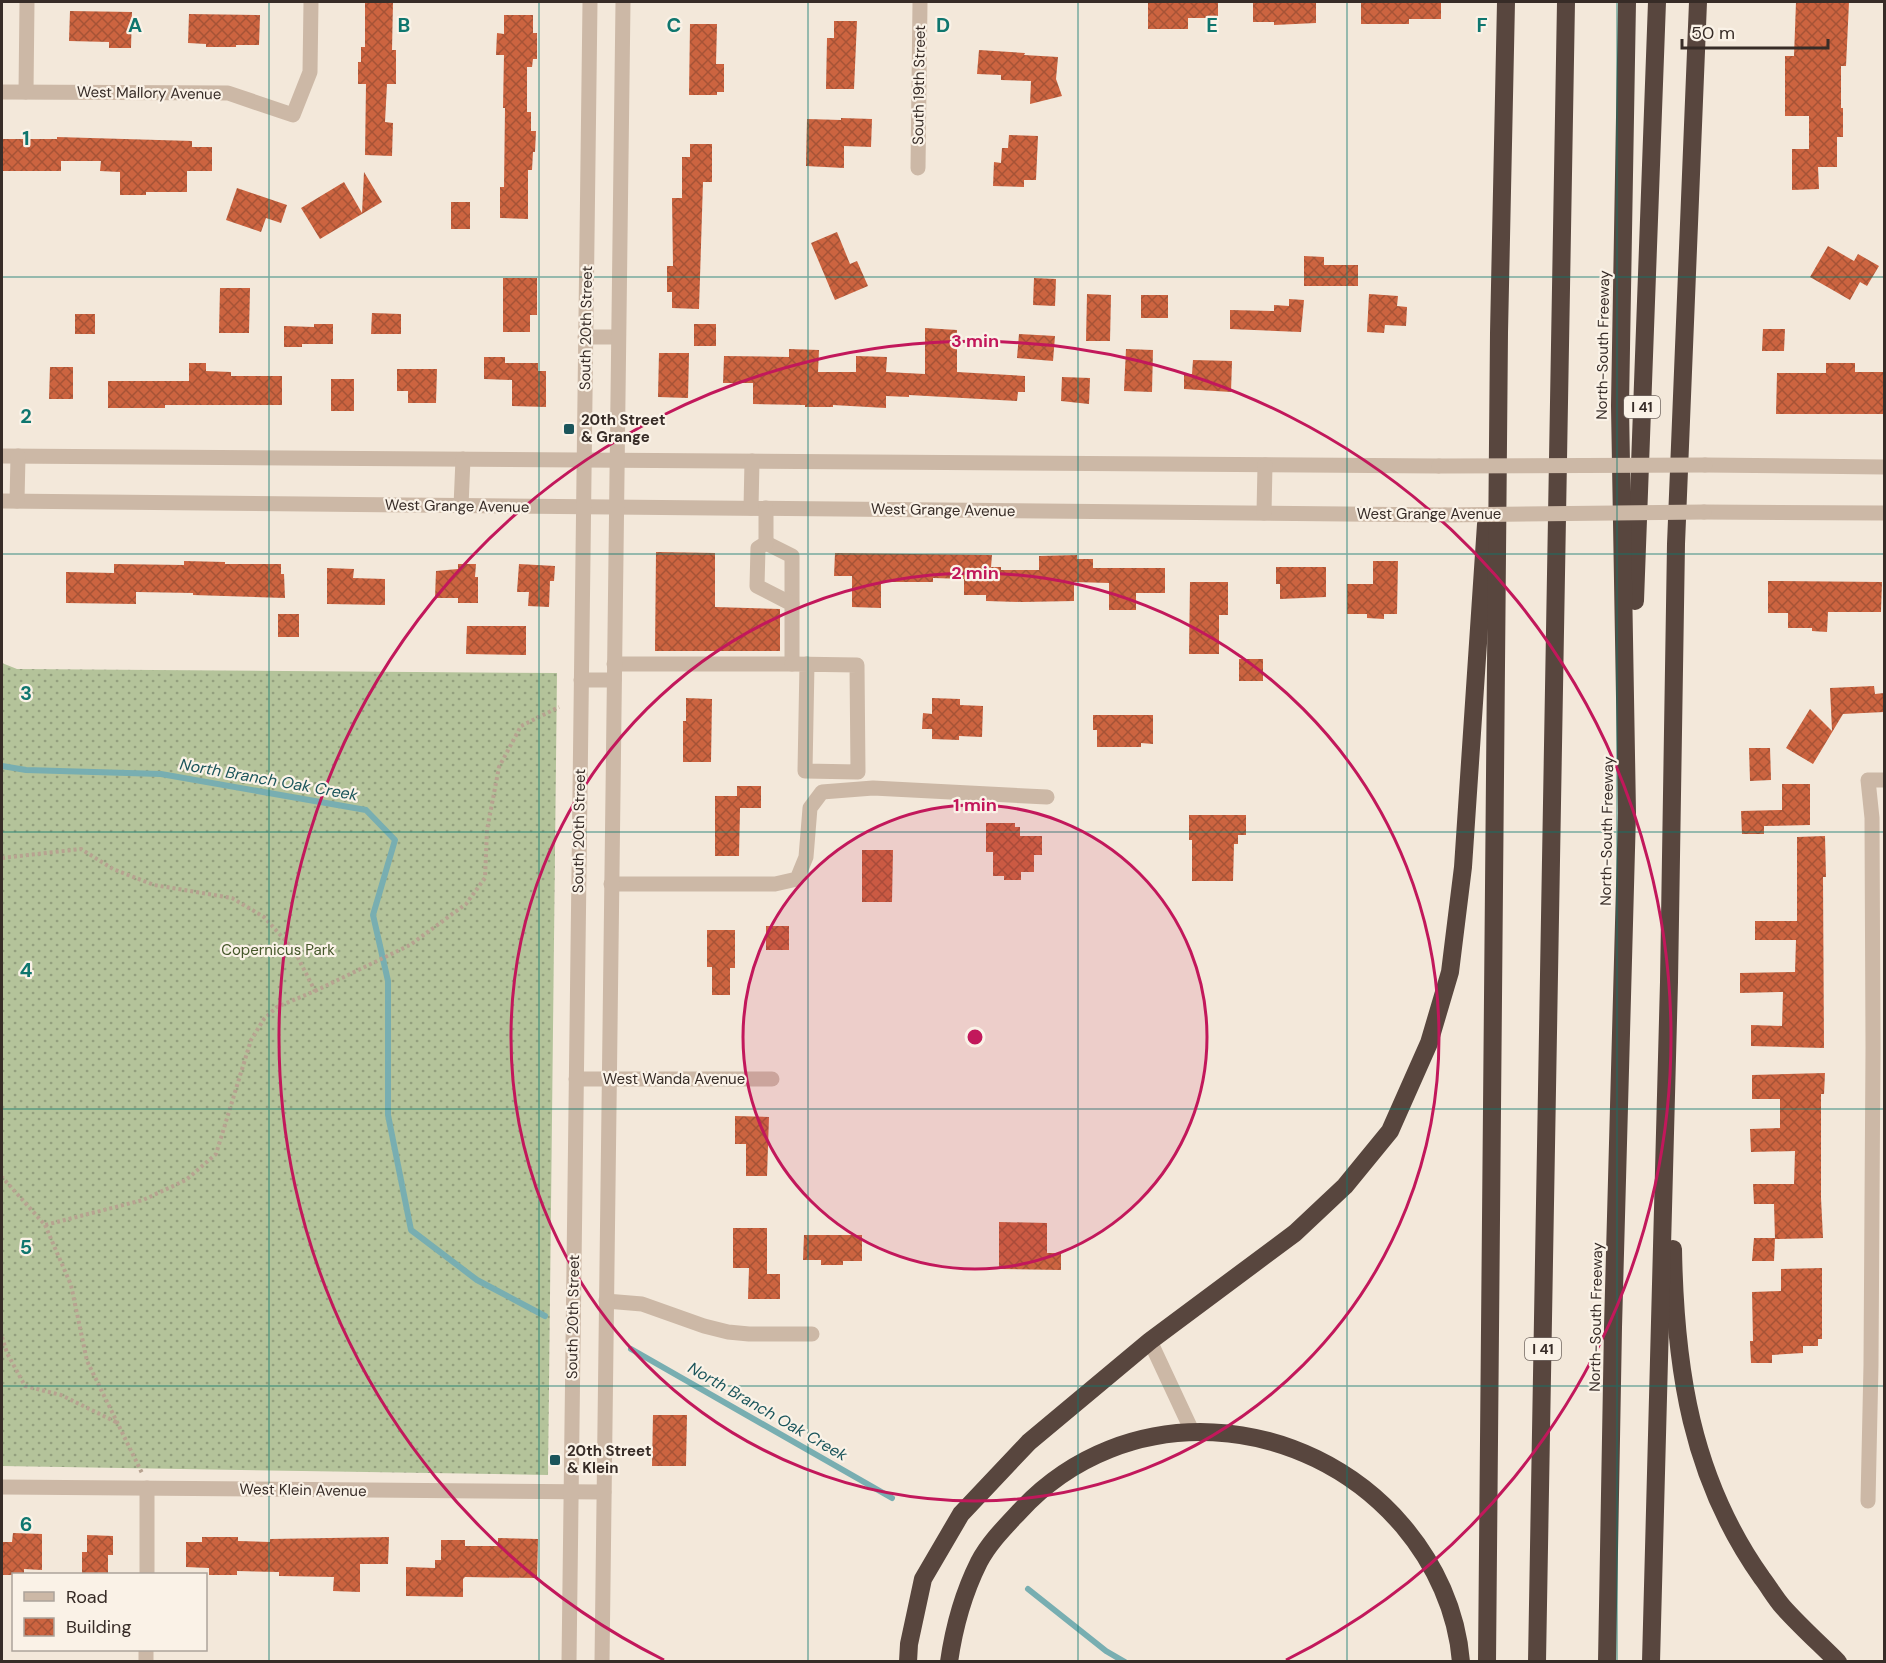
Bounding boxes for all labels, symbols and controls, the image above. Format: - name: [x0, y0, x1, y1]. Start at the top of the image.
- text: A: [128, 12, 142, 38]
- text: B: [398, 12, 410, 38]
- text: C: [667, 12, 681, 38]
- text: D: [936, 12, 950, 38]
- text: E: [1206, 12, 1218, 38]
- text: F: [1476, 12, 1488, 38]
- scale bar: [1682, 12, 1828, 50]
- text: 50 m: [1691, 21, 1735, 45]
- street label: South 19th Street: [908, 25, 930, 145]
- street label: West Mallory Avenue: [77, 82, 221, 104]
- text: 1: [22, 125, 30, 151]
- street label: South 20th Street: [575, 266, 597, 390]
- street label: North-South Freeway: [1592, 269, 1614, 420]
- text: 3 min: [951, 329, 999, 353]
- road number: I 41: [1624, 396, 1660, 418]
- text: 2: [20, 403, 32, 429]
- place label: 20th Street & Grange: [581, 410, 665, 447]
- marker: 20th Street & Grange: [562, 422, 576, 436]
- street label: West Grange Avenue: [385, 495, 529, 517]
- street label: West Grange Avenue: [871, 499, 1015, 521]
- street label: West Grange Avenue: [1357, 504, 1501, 524]
- text: 2 min: [951, 561, 999, 585]
- text: 3: [20, 680, 32, 706]
- water label: North Branch Oak Creek: [178, 753, 360, 806]
- street label: North-South Freeway: [1596, 755, 1618, 906]
- street label: South 20th Street: [568, 769, 590, 893]
- text: 1 min: [953, 793, 997, 817]
- park label: Copernicus Park: [221, 940, 335, 960]
- text: 4: [20, 957, 33, 983]
- centre of rings: [965, 1027, 985, 1047]
- street label: West Wanda Avenue: [603, 1069, 745, 1089]
- text: 5: [20, 1234, 32, 1260]
- street label: North-South Freeway: [1585, 1241, 1607, 1392]
- street label: South 20th Street: [562, 1255, 584, 1379]
- road number: I 41: [1525, 1338, 1561, 1360]
- water label: North Branch Oak Creek: [684, 1357, 852, 1466]
- place label: 20th Street & Klein: [567, 1441, 651, 1478]
- marker: 20th Street & Klein: [548, 1453, 562, 1467]
- street label: West Klein Avenue: [239, 1479, 367, 1501]
- text: 6: [20, 1511, 32, 1537]
- legend: [12, 1573, 207, 1651]
- text: Road: [66, 1585, 108, 1609]
- text: Building: [66, 1615, 131, 1639]

